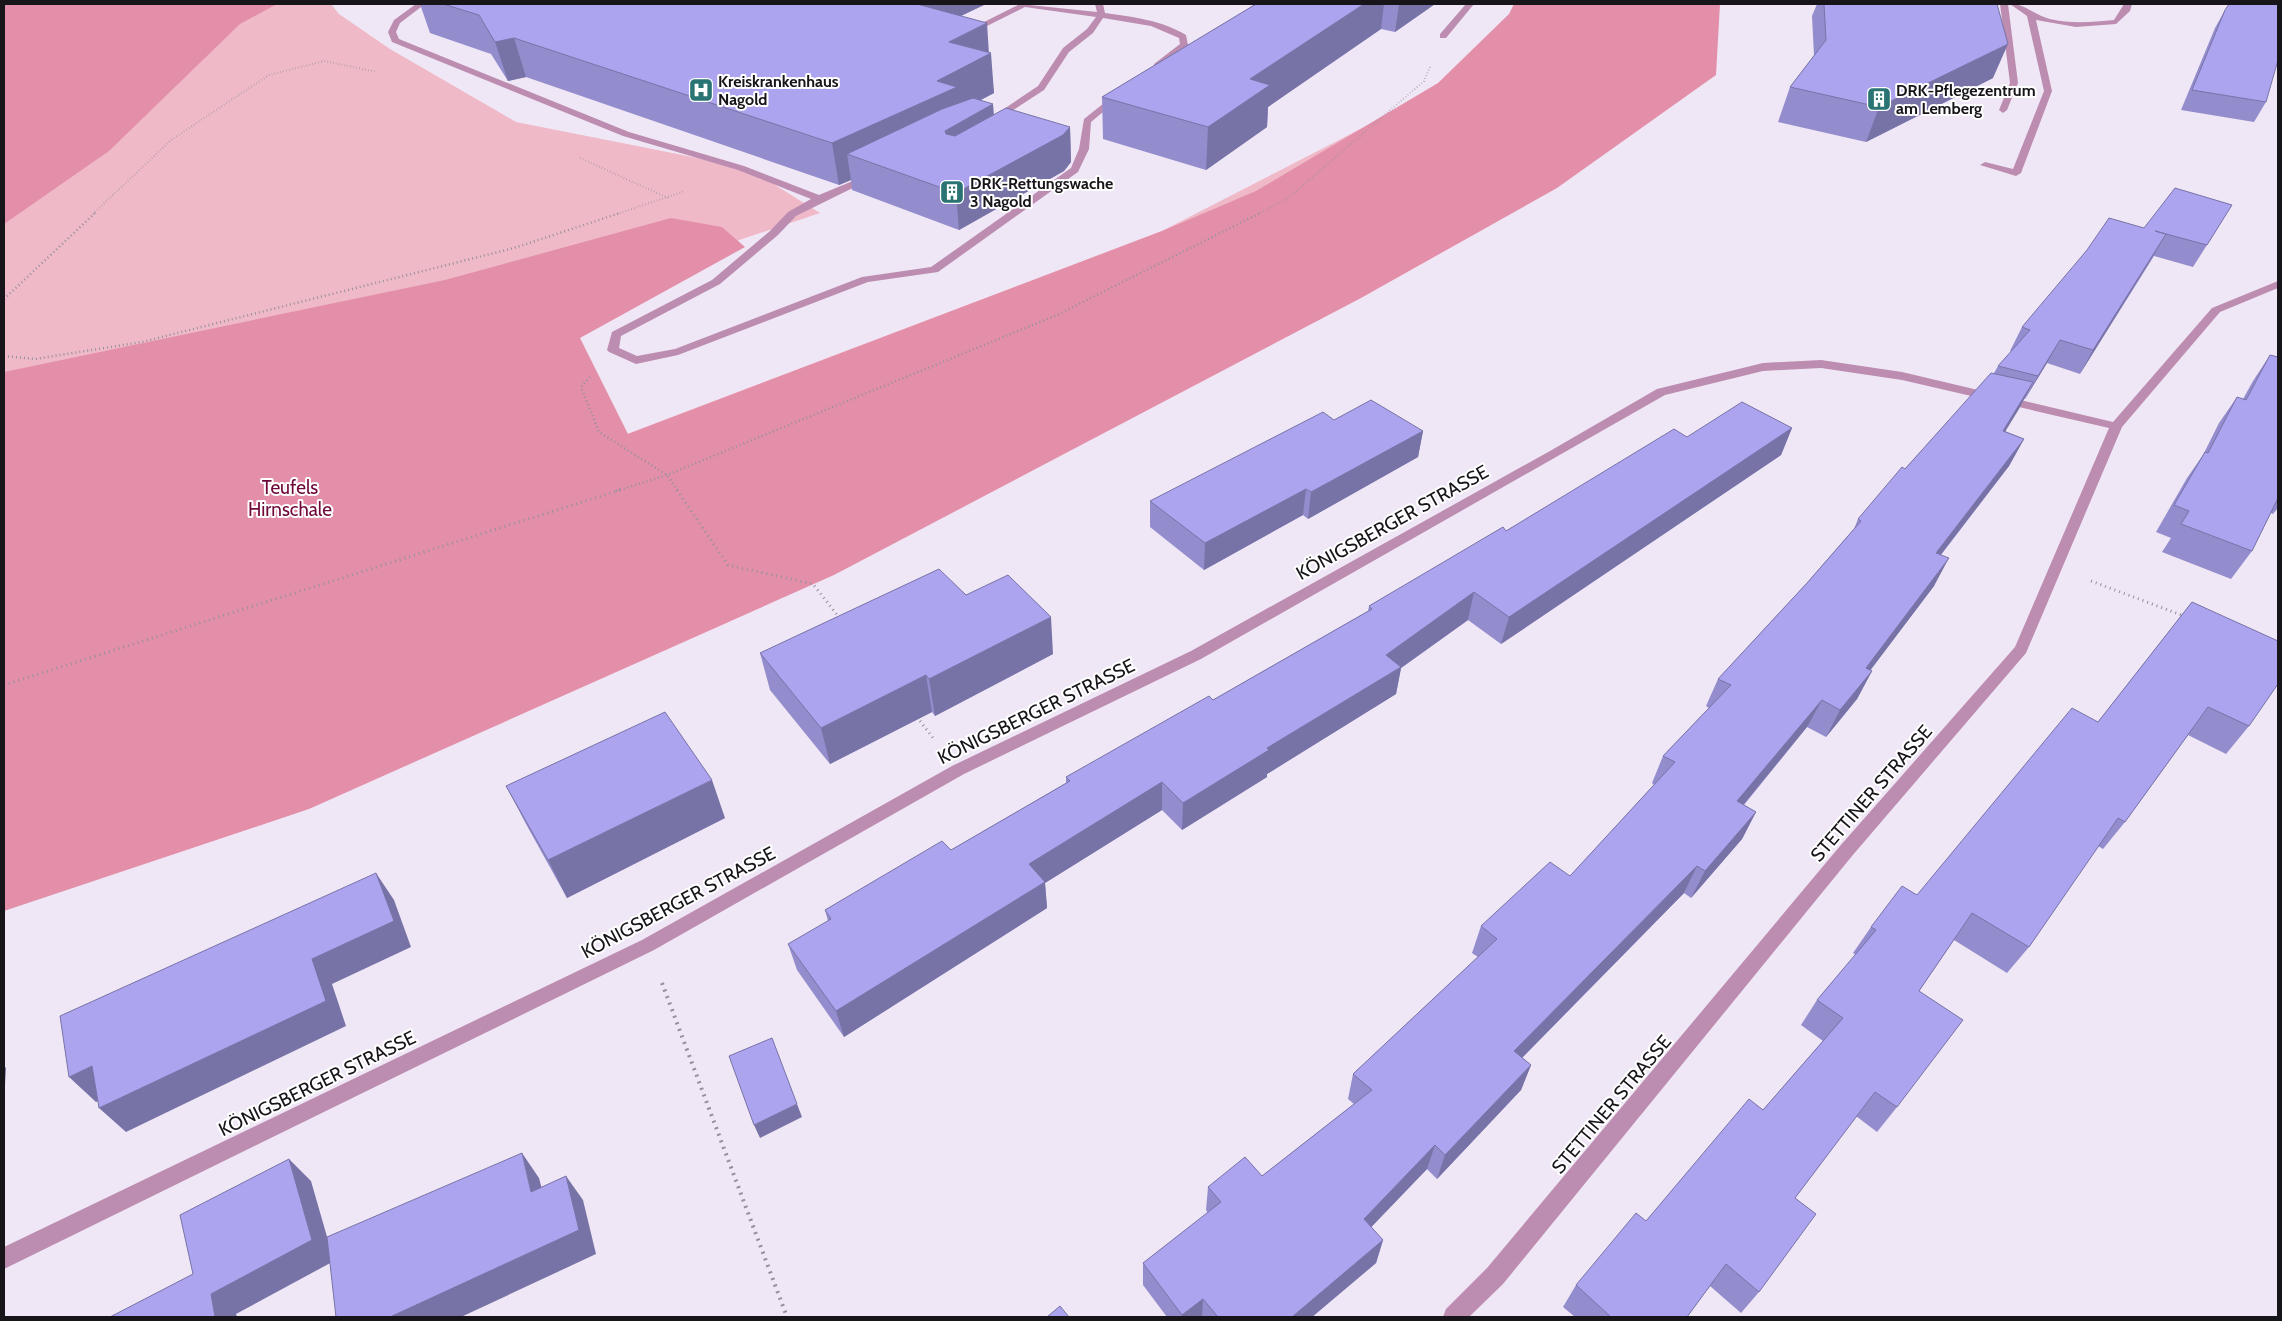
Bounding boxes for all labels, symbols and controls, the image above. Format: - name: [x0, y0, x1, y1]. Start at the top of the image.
- place label: Kreiskrankenhaus Nagold: [718, 72, 839, 109]
- hospital icon: Kreiskrankenhaus Nagold: [688, 77, 714, 103]
- place label: DRK-Pflegezentrum am Lemberg: [1896, 81, 2036, 118]
- building icon: DRK-Pflegezentrum am Lemberg: [1866, 86, 1892, 112]
- place label: DRK-Rettungswache 3 Nagold: [970, 174, 1113, 211]
- building icon: DRK-Rettungswache 3 Nagold: [939, 179, 965, 205]
- street label: KÖNIGSBERGER STRASSE: [1292, 460, 1492, 585]
- park label: Teufels Hirnschale: [248, 476, 332, 521]
- street label: KÖNIGSBERGER STRASSE: [934, 654, 1139, 769]
- street label: STETTINER STRASSE: [1806, 720, 1937, 866]
- street label: KÖNIGSBERGER STRASSE: [577, 841, 779, 963]
- street label: KÖNIGSBERGER STRASSE: [215, 1026, 420, 1141]
- street label: STETTINER STRASSE: [1547, 1030, 1676, 1178]

